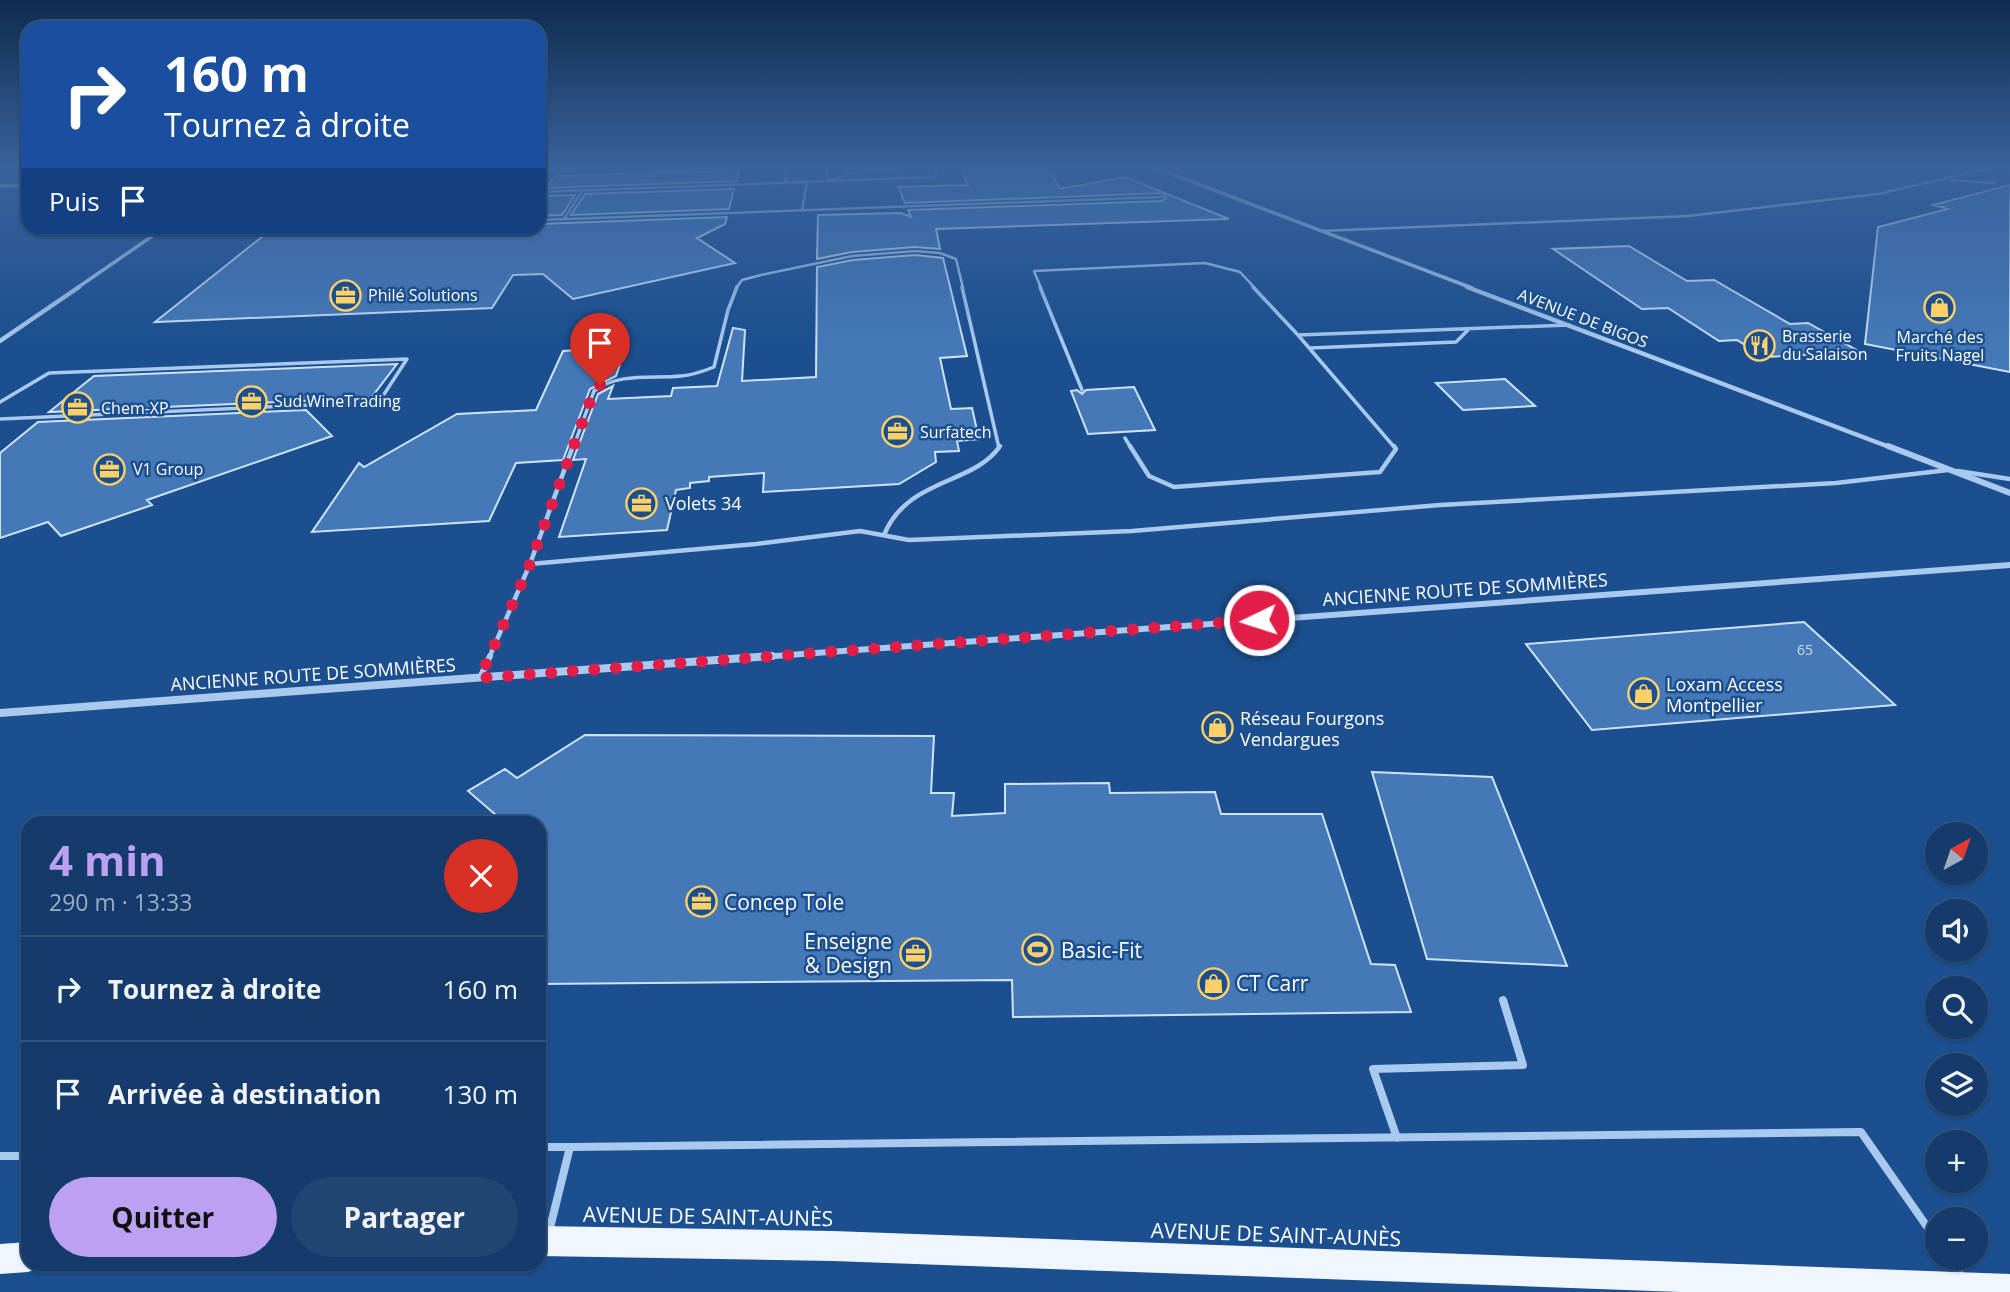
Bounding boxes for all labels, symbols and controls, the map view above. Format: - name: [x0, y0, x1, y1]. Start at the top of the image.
- text: 160 m: [164, 40, 309, 106]
- icon: right: [49, 49, 140, 140]
- text: Tournez à droite: [164, 103, 410, 146]
- icon: arrive: [114, 182, 152, 220]
- text: Puis: [49, 183, 100, 219]
- office icon: Philé Solutions: [328, 278, 362, 312]
- street label: AVENUE DE BIGOS: [1515, 283, 1651, 353]
- place label: Philé Solutions: [368, 284, 478, 306]
- shop icon: Marché des Fruits Nagel: [1923, 291, 1957, 325]
- pin: [570, 313, 630, 385]
- icon: arrive: [581, 324, 619, 362]
- place label: Brasserie du Salaison: [1782, 325, 1867, 365]
- place label: Marché des Fruits Nagel: [1896, 326, 1984, 366]
- restaurant icon: Brasserie du Salaison: [1742, 328, 1776, 362]
- office icon: Sud WineTrading: [234, 384, 268, 418]
- place label: Sud WineTrading: [274, 390, 401, 412]
- office icon: Chem-XP: [61, 391, 95, 425]
- place label: Chem-XP: [101, 397, 169, 419]
- office icon: Surfatech: [880, 415, 914, 449]
- place label: Surfatech: [920, 421, 992, 443]
- office icon: V1 Group: [93, 452, 127, 486]
- place label: V1 Group: [133, 458, 203, 480]
- office icon: Volets 34: [625, 486, 659, 520]
- place label: Volets 34: [665, 491, 741, 515]
- street label: ANCIENNE ROUTE DE SOMMIÈRES: [1322, 567, 1609, 611]
- position arrow: [1222, 583, 1296, 657]
- house number: 65: [1797, 640, 1813, 659]
- street label: ANCIENNE ROUTE DE SOMMIÈRES: [170, 652, 457, 696]
- place label: Loxam Access Montpellier: [1666, 672, 1783, 717]
- shop icon: Loxam Access Montpellier: [1626, 677, 1660, 711]
- place label: Réseau Fourgons Vendargues: [1240, 706, 1384, 751]
- shop icon: Réseau Fourgons Vendargues: [1200, 711, 1234, 745]
- north arrow: [1925, 822, 1988, 886]
- map controls: [1925, 822, 1988, 1270]
- text: 4 min: [49, 831, 166, 888]
- button: close: [444, 839, 518, 913]
- office icon: Concep Tole: [684, 885, 718, 919]
- text: 290 m · 13:33: [49, 886, 192, 918]
- place label: Concep Tole: [724, 888, 844, 916]
- button: sound: [1925, 899, 1988, 962]
- place label: Enseigne & Design: [804, 927, 892, 979]
- sports icon: Basic-Fit: [1021, 933, 1055, 967]
- office icon: Enseigne & Design: [898, 936, 932, 970]
- place label: Basic-Fit: [1061, 936, 1142, 964]
- shop icon: CT Carr: [1196, 966, 1230, 1000]
- place label: CT Carr: [1236, 969, 1309, 997]
- icon: right: [49, 970, 87, 1008]
- text: Tournez à droite: [108, 971, 321, 1007]
- text: 160 m: [443, 971, 518, 1007]
- button: search: [1925, 976, 1988, 1039]
- button: layers: [1925, 1053, 1988, 1116]
- icon: arrive: [49, 1075, 87, 1113]
- text: Arrivée à destination: [108, 1076, 381, 1112]
- text: 130 m: [443, 1076, 518, 1112]
- button: +: [1925, 1130, 1988, 1193]
- button: Quitter: [49, 1177, 277, 1257]
- button: Partager: [291, 1177, 518, 1257]
- street label: AVENUE DE SAINT-AUNÈS: [583, 1200, 833, 1232]
- button: −: [1925, 1207, 1988, 1270]
- street label: AVENUE DE SAINT-AUNÈS: [1150, 1216, 1402, 1252]

